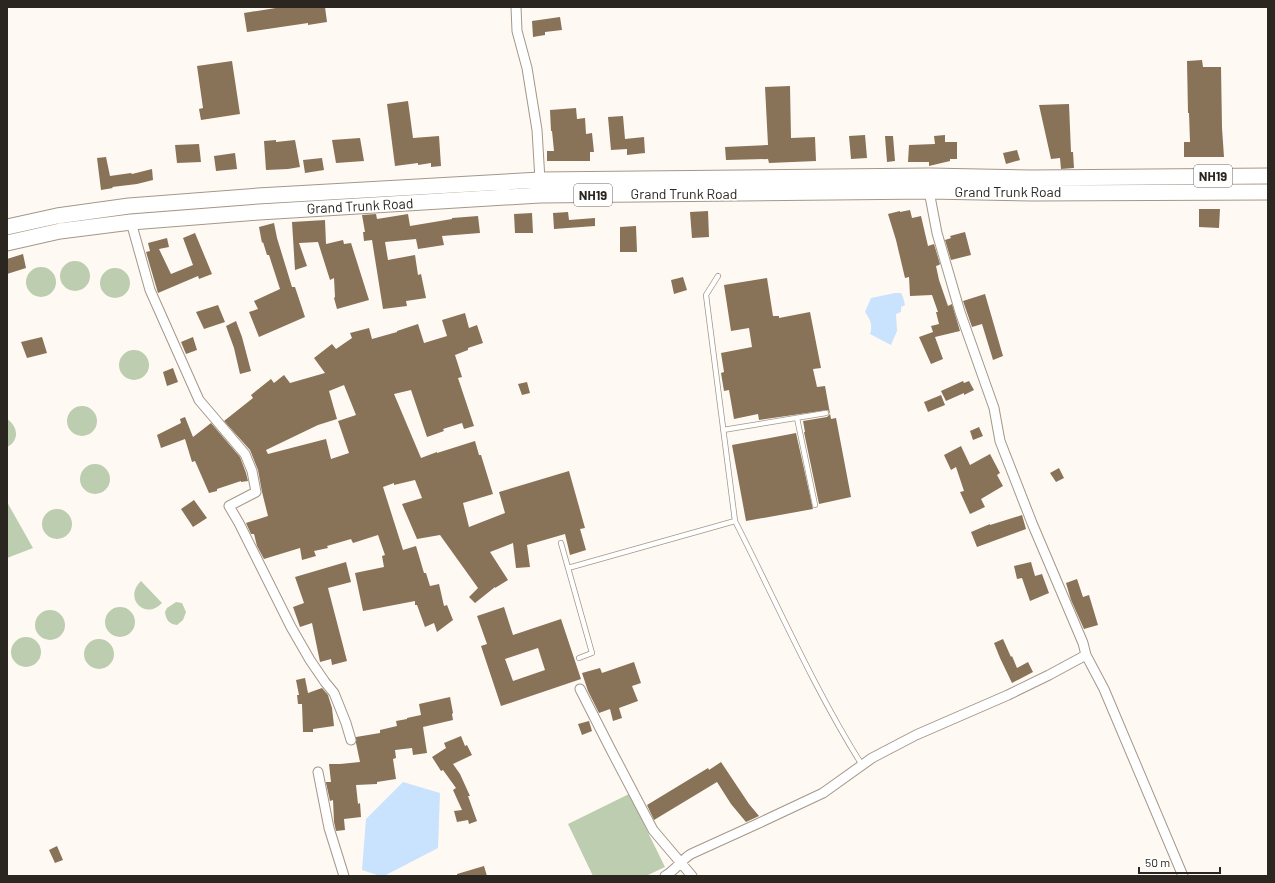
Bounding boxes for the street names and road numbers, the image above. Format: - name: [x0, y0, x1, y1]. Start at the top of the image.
- road number: NH19: [1194, 165, 1232, 187]
- street label: Grand Trunk Road: [955, 183, 1061, 200]
- road number: NH19: [574, 184, 612, 206]
- street label: Grand Trunk Road: [631, 185, 737, 202]
- street label: Grand Trunk Road: [306, 194, 414, 217]

